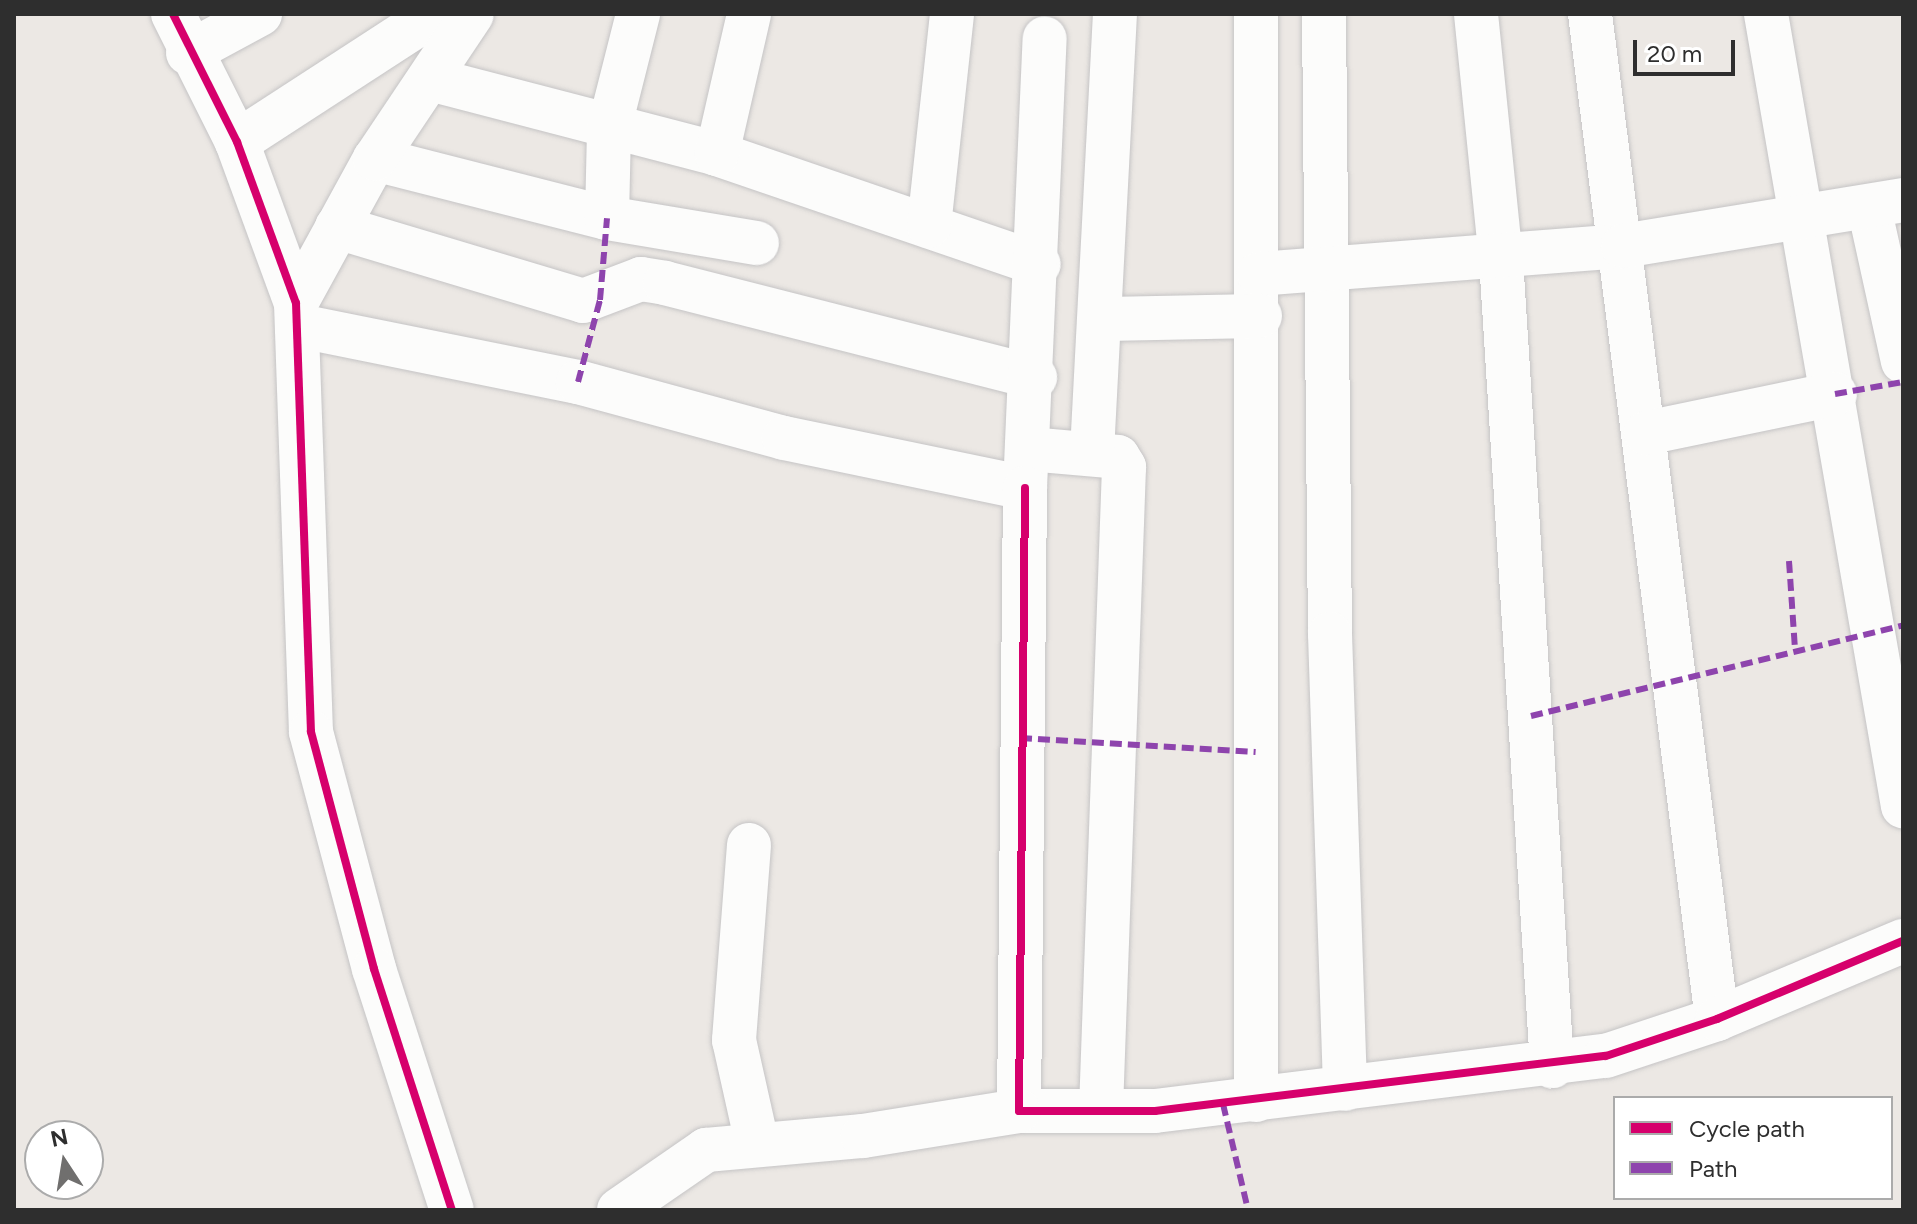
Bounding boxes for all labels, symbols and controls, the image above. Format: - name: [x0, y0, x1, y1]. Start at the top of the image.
- scale bar: [1637, 24, 1739, 74]
- text: 20 m: [1647, 39, 1702, 68]
- legend: [1613, 1096, 1893, 1200]
- text: Cycle path: [1689, 1114, 1805, 1143]
- north arrow: [24, 1120, 104, 1200]
- text: N: [48, 1123, 70, 1153]
- text: Path: [1689, 1154, 1737, 1183]

